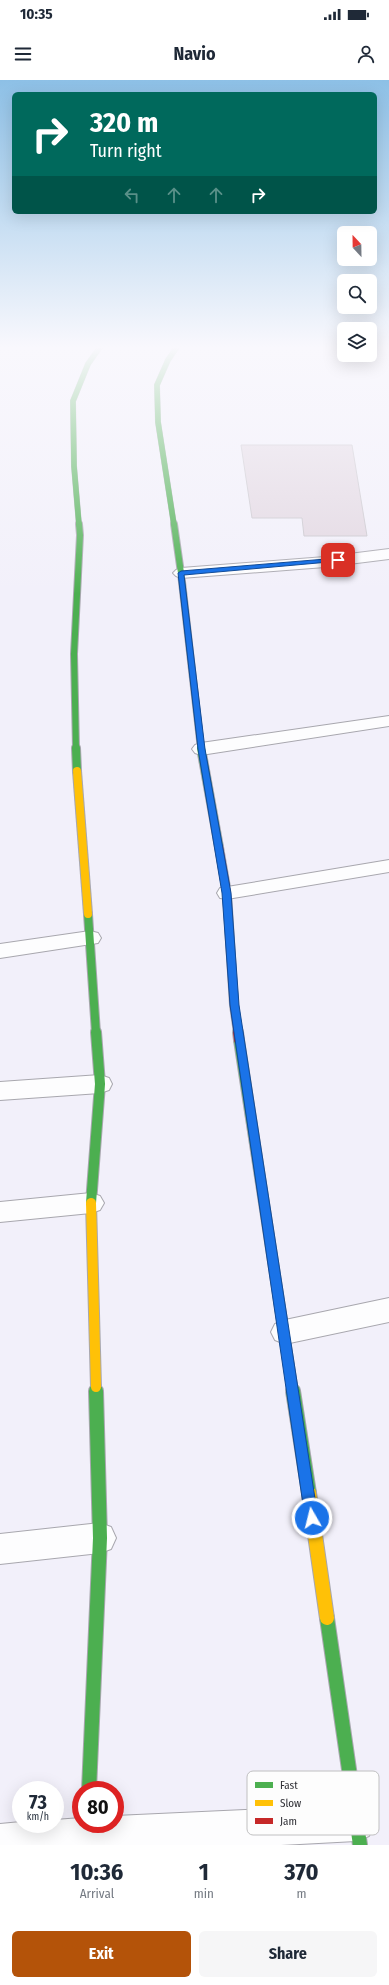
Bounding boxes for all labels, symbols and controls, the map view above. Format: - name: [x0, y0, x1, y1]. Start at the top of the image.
- text: 10:35: [20, 5, 53, 23]
- icon: menu: [12, 43, 34, 65]
- text: Navio: [173, 43, 216, 65]
- icon: person: [355, 43, 377, 65]
- text: 320 m: [90, 106, 158, 139]
- icon: right: [24, 108, 76, 160]
- text: Turn right: [90, 140, 162, 162]
- icon: left: [121, 184, 143, 206]
- icon: ahead: [163, 184, 185, 206]
- icon: ahead: [205, 184, 227, 206]
- icon: right: [247, 184, 269, 206]
- north arrow: [337, 226, 377, 266]
- map controls: [337, 226, 377, 362]
- button: search: [337, 274, 377, 314]
- button: layers: [337, 322, 377, 362]
- pin: [321, 543, 355, 577]
- icon: arrive: [327, 549, 349, 571]
- position arrow: [291, 1497, 333, 1539]
- legend: [247, 1771, 379, 1835]
- text: Fast: [280, 1779, 298, 1792]
- speed limit sign: 80: [72, 1781, 124, 1833]
- text: 73: [29, 1790, 47, 1814]
- text: Slow: [280, 1797, 301, 1810]
- text: km/h: [27, 1811, 49, 1823]
- text: Jam: [280, 1815, 297, 1828]
- text: 10:36: [70, 1858, 123, 1886]
- text: 1: [199, 1858, 209, 1886]
- text: 370: [284, 1858, 319, 1886]
- text: Arrival: [80, 1886, 114, 1901]
- text: min: [194, 1886, 214, 1901]
- text: m: [296, 1886, 306, 1901]
- button: Exit: [12, 1931, 191, 1977]
- button: Share: [199, 1931, 377, 1977]

